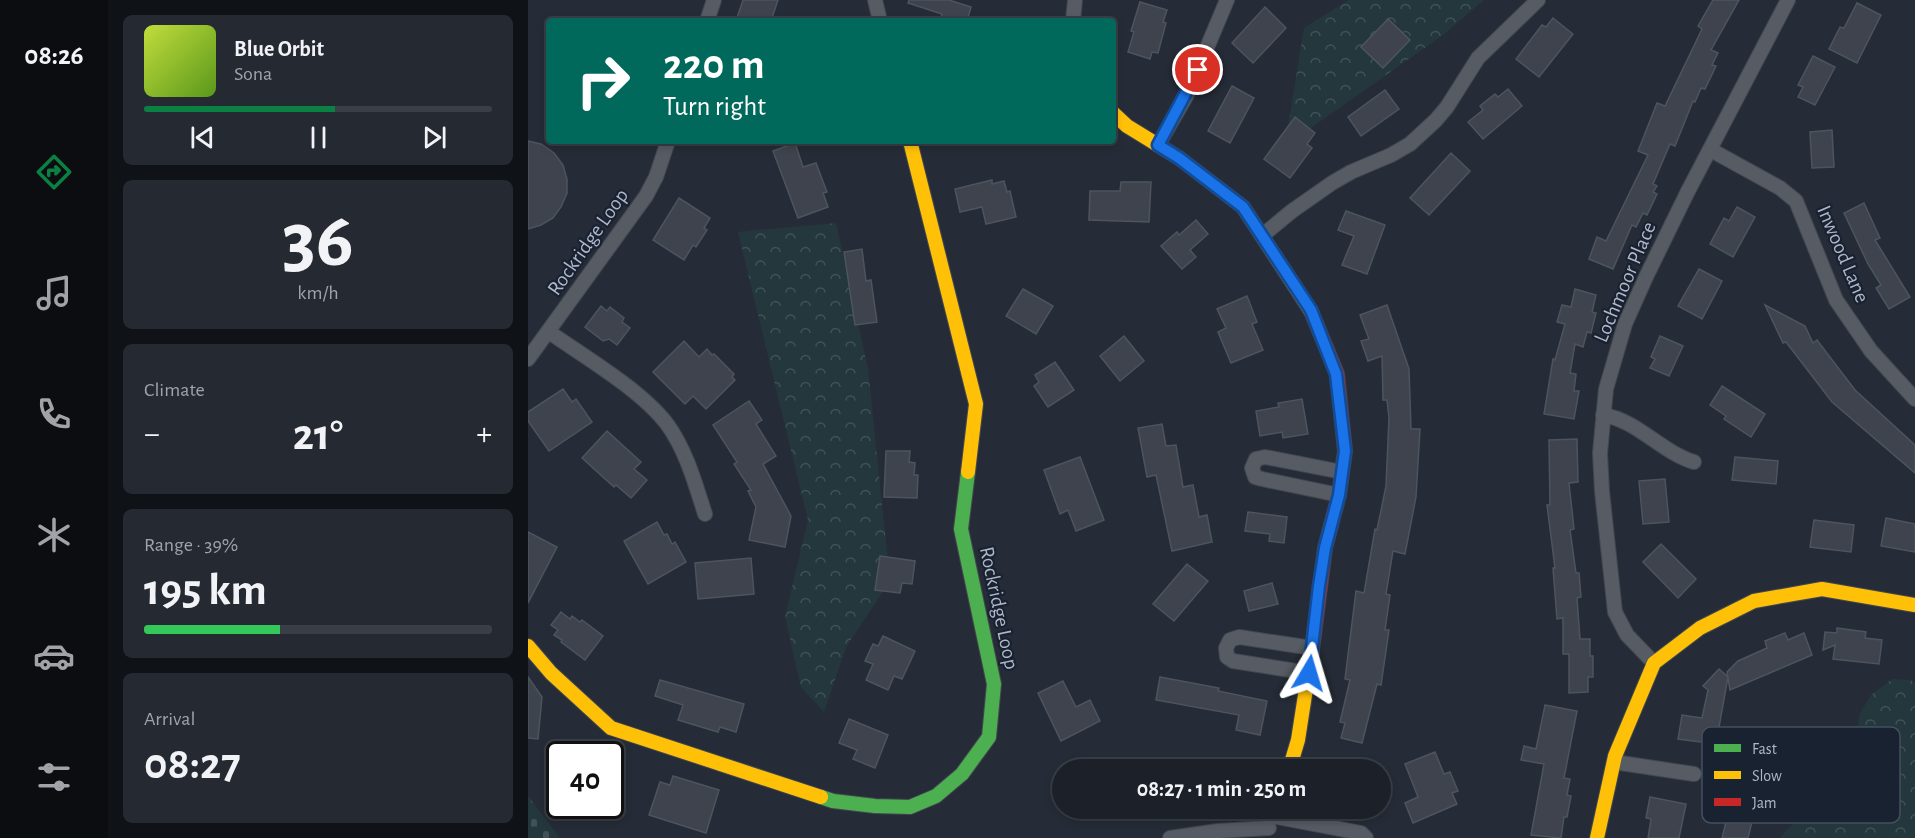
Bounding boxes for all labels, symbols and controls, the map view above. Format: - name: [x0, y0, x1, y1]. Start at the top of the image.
- text: Blue Orbit: [234, 38, 324, 60]
- text: 08:26: [24, 42, 84, 69]
- icon: right: [564, 42, 642, 120]
- text: 220 m: [663, 44, 765, 86]
- pin: [1172, 44, 1223, 95]
- icon: arrive: [1181, 53, 1214, 86]
- text: Sona: [234, 64, 272, 84]
- text: Turn right: [663, 93, 766, 120]
- icon: previous: [186, 121, 219, 154]
- icon: pause: [302, 121, 335, 154]
- icon: next: [418, 121, 451, 154]
- icon: directions: [33, 151, 75, 193]
- street label: Rockridge Loop: [544, 185, 632, 299]
- street label: Inwood Lane: [1813, 202, 1873, 306]
- text: 36: [282, 203, 354, 281]
- street label: Lochmoor Place: [1590, 219, 1660, 345]
- icon: music: [33, 272, 75, 314]
- text: km/h: [297, 283, 339, 303]
- text: Climate: [144, 380, 205, 400]
- icon: phone: [33, 393, 75, 435]
- text: 21°: [293, 413, 343, 458]
- text: −: [144, 418, 160, 451]
- text: +: [476, 418, 492, 451]
- icon: climate: [33, 514, 75, 556]
- text: Range · 39%: [144, 535, 238, 555]
- street label: Rockridge Loop: [976, 545, 1022, 671]
- text: 195 km: [144, 568, 267, 613]
- icon: car: [33, 635, 75, 677]
- position arrow: [1277, 641, 1341, 705]
- text: Arrival: [144, 709, 195, 729]
- legend: [1702, 727, 1900, 823]
- speed limit sign: 40: [546, 741, 624, 819]
- text: Fast: [1752, 741, 1777, 757]
- text: 08:27: [144, 742, 241, 787]
- icon: filters: [33, 756, 75, 798]
- text: Slow: [1752, 768, 1782, 784]
- text: 08:27 · 1 min · 250 m: [1137, 778, 1306, 800]
- text: Jam: [1752, 795, 1777, 811]

